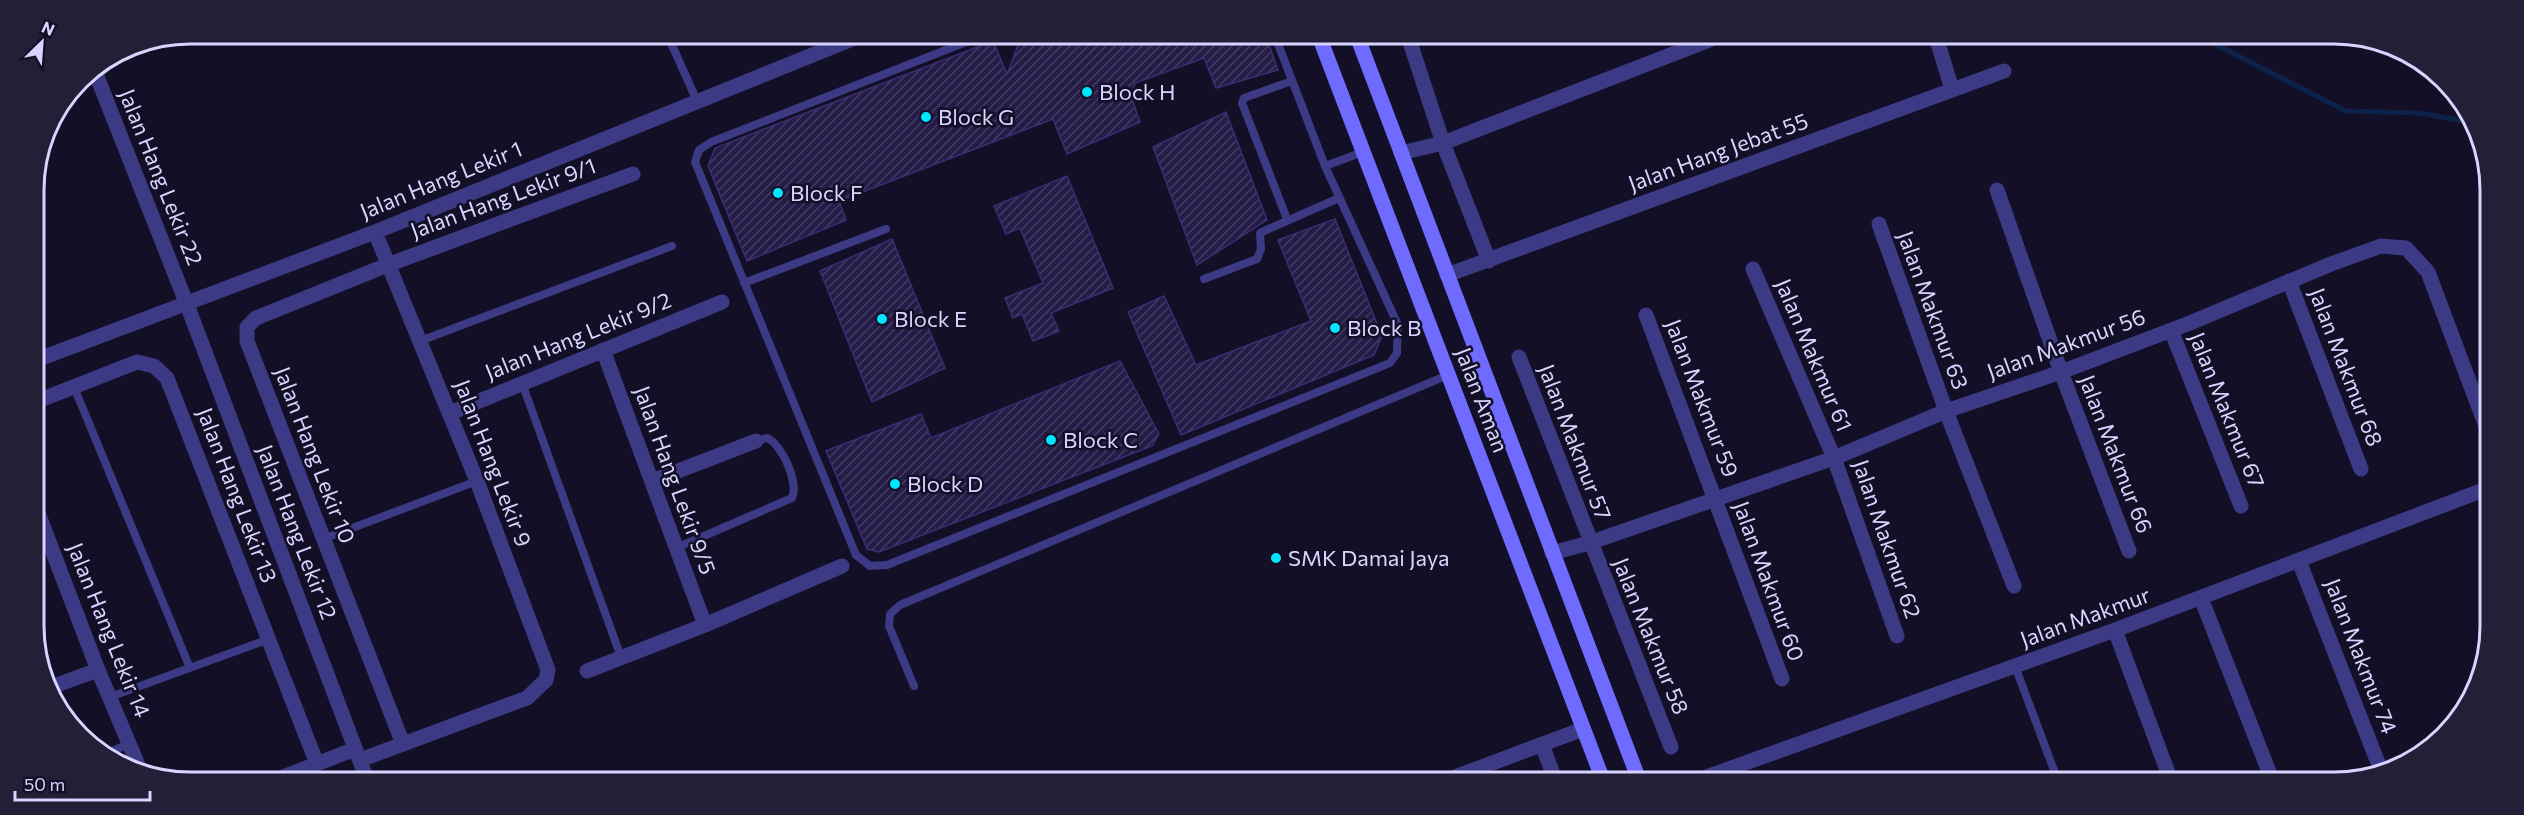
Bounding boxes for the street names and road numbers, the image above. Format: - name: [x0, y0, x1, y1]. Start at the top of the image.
- street label: Jalan Hang Lekir 22: [114, 85, 209, 269]
- street label: Jalan Hang Jebat 55: [1624, 106, 1812, 197]
- street label: Jalan Hang Lekir 1: [356, 135, 526, 224]
- street label: Jalan Hang Lekir 9/1: [406, 151, 599, 244]
- street label: Jalan Makmur 63: [1892, 227, 1975, 393]
- street label: Jalan Makmur 61: [1770, 274, 1859, 435]
- street label: Jalan Makmur 68: [2304, 284, 2389, 450]
- street label: Jalan Hang Lekir 9/2: [481, 286, 675, 385]
- street label: Jalan Makmur 56: [1983, 302, 2149, 385]
- street label: Jalan Makmur 59: [1660, 315, 1745, 480]
- street label: Jalan Makmur 67: [2184, 328, 2271, 492]
- street label: Jalan Aman: [1450, 343, 1515, 456]
- street label: Jalan Makmur 57: [1533, 360, 1618, 524]
- street label: Jalan Hang Lekir 10: [269, 363, 362, 547]
- street label: Jalan Makmur 66: [2074, 371, 2159, 537]
- street label: Jalan Hang Lekir 9: [449, 375, 538, 550]
- street label: Jalan Hang Lekir 9/5: [629, 382, 722, 578]
- street label: Jalan Hang Lekir 13: [192, 403, 283, 586]
- street label: Jalan Hang Lekir 12: [252, 441, 343, 623]
- street label: Jalan Makmur 62: [1848, 456, 1927, 622]
- street label: Jalan Makmur 60: [1728, 497, 1811, 665]
- street label: Jalan Hang Lekir 14: [62, 539, 157, 721]
- street label: Jalan Makmur 58: [1608, 554, 1695, 718]
- street label: Jalan Makmur 74: [2319, 574, 2403, 737]
- street label: Jalan Makmur: [2016, 580, 2154, 653]

